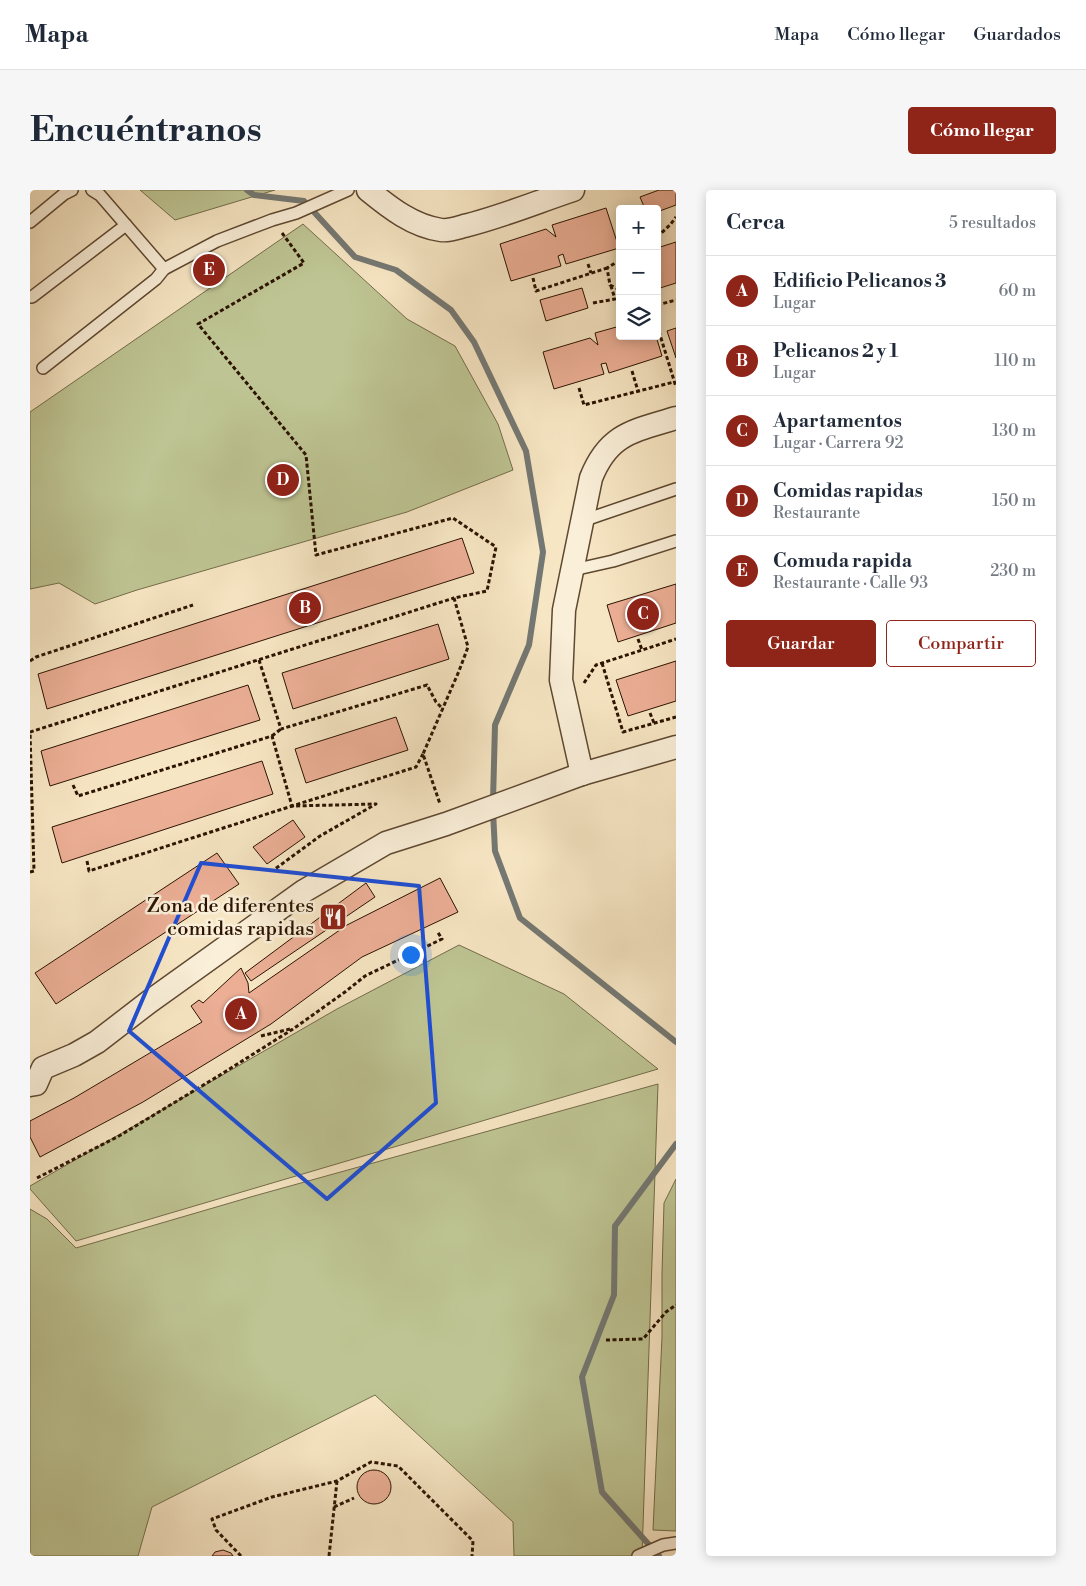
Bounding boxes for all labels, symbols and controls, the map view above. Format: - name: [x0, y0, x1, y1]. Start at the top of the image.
- text: Mapa: [25, 20, 88, 50]
- text: Mapa: [775, 23, 819, 46]
- text: Cómo llegar: [847, 23, 945, 46]
- text: Guardados: [973, 23, 1061, 46]
- button: Cómo llegar: [908, 107, 1056, 154]
- text: Encuéntranos: [30, 109, 262, 152]
- map controls: [616, 205, 661, 340]
- button: +: [616, 205, 661, 250]
- text: Cerca: [726, 210, 785, 236]
- text: 5 resultados: [949, 213, 1036, 233]
- button: −: [616, 250, 661, 295]
- pin: E: [193, 251, 225, 289]
- text: Edificio Pelicanos 3: [773, 269, 946, 293]
- text: A: [736, 281, 748, 301]
- text: 60 m: [998, 281, 1036, 301]
- text: Lugar: [773, 293, 816, 313]
- button: layers: [616, 295, 661, 340]
- text: Pelicanos 2 y 1: [773, 339, 898, 363]
- text: B: [736, 351, 748, 371]
- text: 110 m: [994, 351, 1036, 371]
- text: Lugar: [773, 363, 816, 383]
- text: Apartamentos: [773, 409, 902, 433]
- text: C: [736, 421, 748, 441]
- text: 130 m: [992, 421, 1036, 441]
- text: Lugar · Carrera 92: [773, 433, 904, 453]
- pin: D: [267, 461, 299, 499]
- text: Comidas rapidas: [773, 479, 923, 503]
- text: D: [736, 491, 748, 511]
- text: 150 m: [992, 491, 1036, 511]
- text: Restaurante: [773, 503, 860, 523]
- text: Comuda rapida: [773, 549, 912, 573]
- text: E: [736, 561, 748, 581]
- text: 230 m: [990, 561, 1036, 581]
- text: Restaurante · Calle 93: [773, 573, 928, 593]
- pin: B: [289, 589, 321, 627]
- pin: C: [627, 595, 659, 633]
- button: Guardar: [726, 620, 876, 667]
- button: Compartir: [886, 620, 1036, 667]
- place label: Zona de diferentes comidas rapidas: [147, 894, 314, 942]
- restaurant icon: Zona de diferentes comidas rapidas: [318, 902, 348, 932]
- your location: [398, 942, 424, 968]
- pin: A: [225, 995, 257, 1033]

